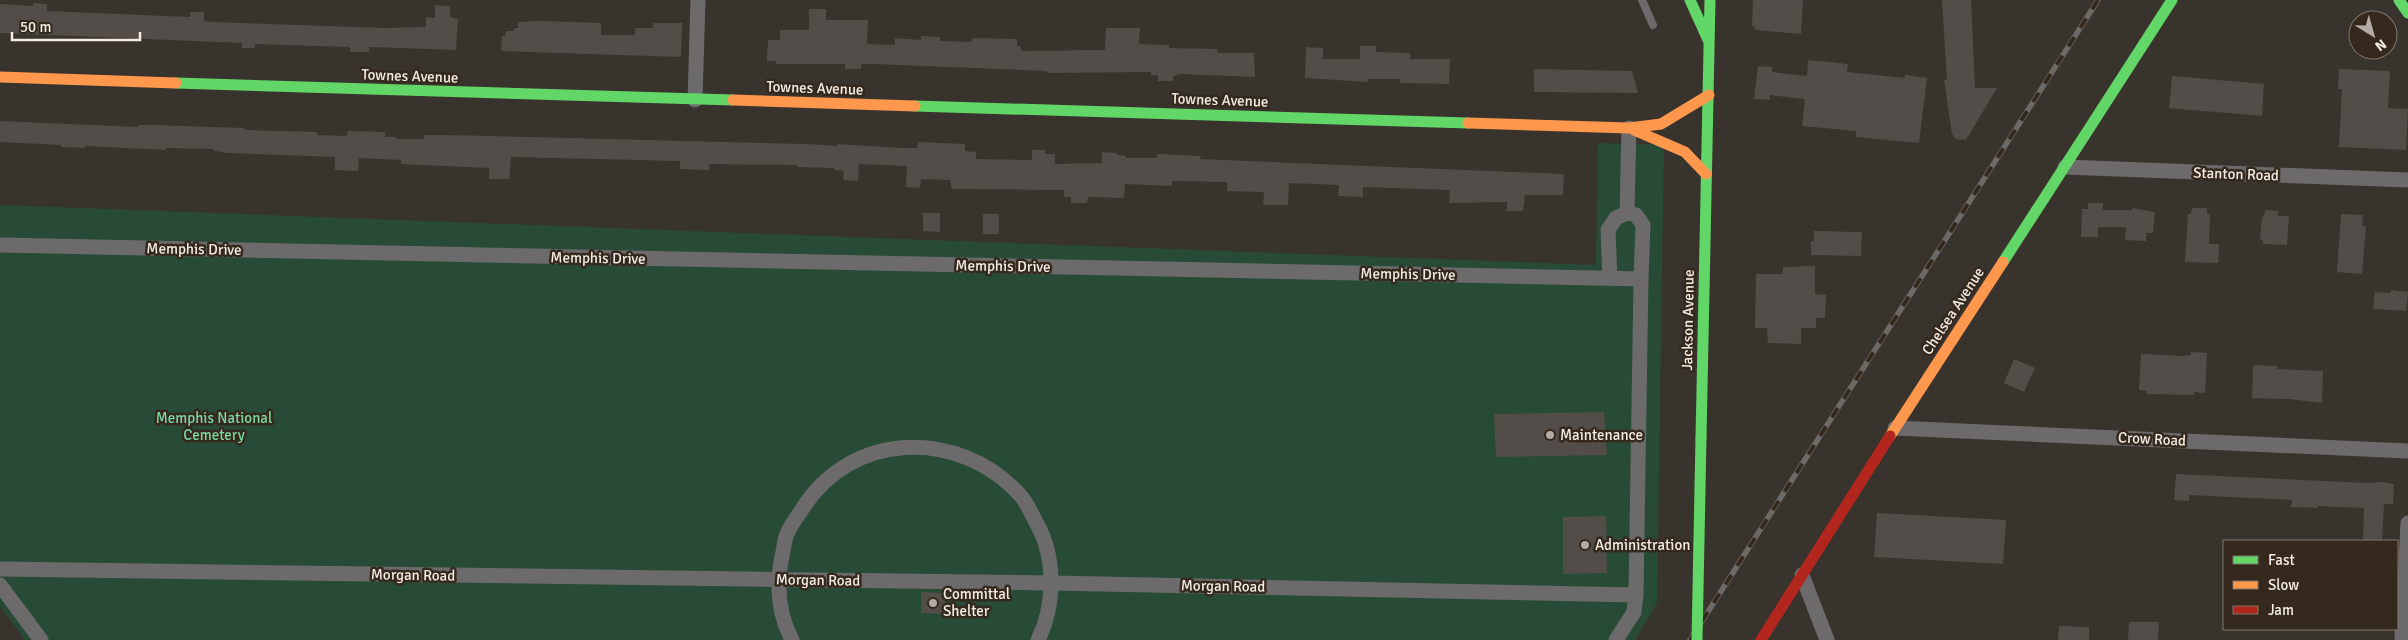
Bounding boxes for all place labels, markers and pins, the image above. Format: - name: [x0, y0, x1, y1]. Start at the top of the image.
- place label: Maintenance: [1560, 426, 1643, 444]
- marker: Maintenance: [1544, 429, 1556, 441]
- place label: Administration: [1595, 536, 1690, 554]
- marker: Administration: [1579, 539, 1591, 551]
- place label: Committal Shelter: [943, 585, 1010, 620]
- marker: Committal Shelter: [927, 597, 939, 609]

